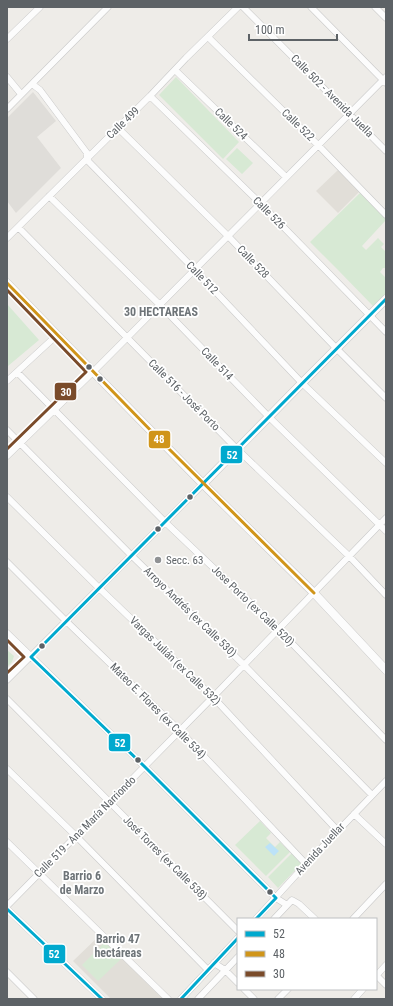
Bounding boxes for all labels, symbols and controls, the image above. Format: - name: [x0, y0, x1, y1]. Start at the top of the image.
- scale bar: [249, 16, 337, 42]
- text: 100 m: [255, 23, 285, 37]
- street label: Calle 502 - Avenida Juella: [288, 52, 376, 140]
- street label: Calle 499: [104, 104, 142, 142]
- street label: Calle 524: [212, 105, 250, 143]
- street label: Calle 522: [279, 106, 317, 144]
- street label: Calle 526: [250, 194, 288, 232]
- street label: Calle 528: [234, 243, 272, 281]
- street label: Calle 512: [183, 259, 221, 297]
- district label: 30 HECTAREAS: [124, 305, 199, 319]
- street label: Calle 514: [198, 345, 236, 383]
- street label: Calle 516 - José Porto: [146, 357, 223, 434]
- unlabelled marker: [84, 362, 94, 372]
- unlabelled marker: [95, 374, 105, 384]
- line badge: 30: [54, 382, 77, 401]
- text: 30: [60, 386, 72, 399]
- line badge: 48: [148, 430, 171, 449]
- text: 48: [153, 433, 165, 446]
- line badge: 52: [220, 445, 243, 464]
- text: 52: [226, 449, 238, 462]
- unlabelled marker: [185, 492, 195, 502]
- unlabelled marker: [153, 524, 163, 534]
- place label: Secc. 63: [166, 554, 203, 567]
- marker: Secc. 63: [153, 555, 163, 565]
- street label: Jose Porto (ex Calle 520): [209, 563, 297, 649]
- street label: Arroyo Andrés (ex Calle 530): [141, 564, 239, 660]
- street label: Vargas Julián (ex Calle 532): [127, 614, 223, 708]
- unlabelled marker: [37, 641, 47, 651]
- street label: Mateo E. Flores (ex Calle 534): [107, 660, 209, 762]
- line badge: 52: [108, 733, 131, 752]
- text: 52: [114, 737, 126, 750]
- unlabelled marker: [133, 755, 143, 765]
- street label: Calle 519 - Ana María Narriondo: [32, 773, 139, 880]
- street label: José Torres (ex Calle 538): [120, 813, 210, 903]
- street label: Avenida Juellar: [293, 820, 348, 878]
- district label: Barrio 6 de Marzo: [60, 869, 104, 897]
- unlabelled marker: [265, 887, 275, 897]
- legend: [237, 918, 377, 990]
- text: 52: [273, 927, 285, 941]
- district label: Barrio 47 hectáreas: [94, 932, 142, 960]
- line badge: 52: [43, 944, 66, 964]
- text: 48: [273, 947, 285, 961]
- text: 52: [48, 948, 60, 961]
- text: 30: [273, 967, 285, 981]

